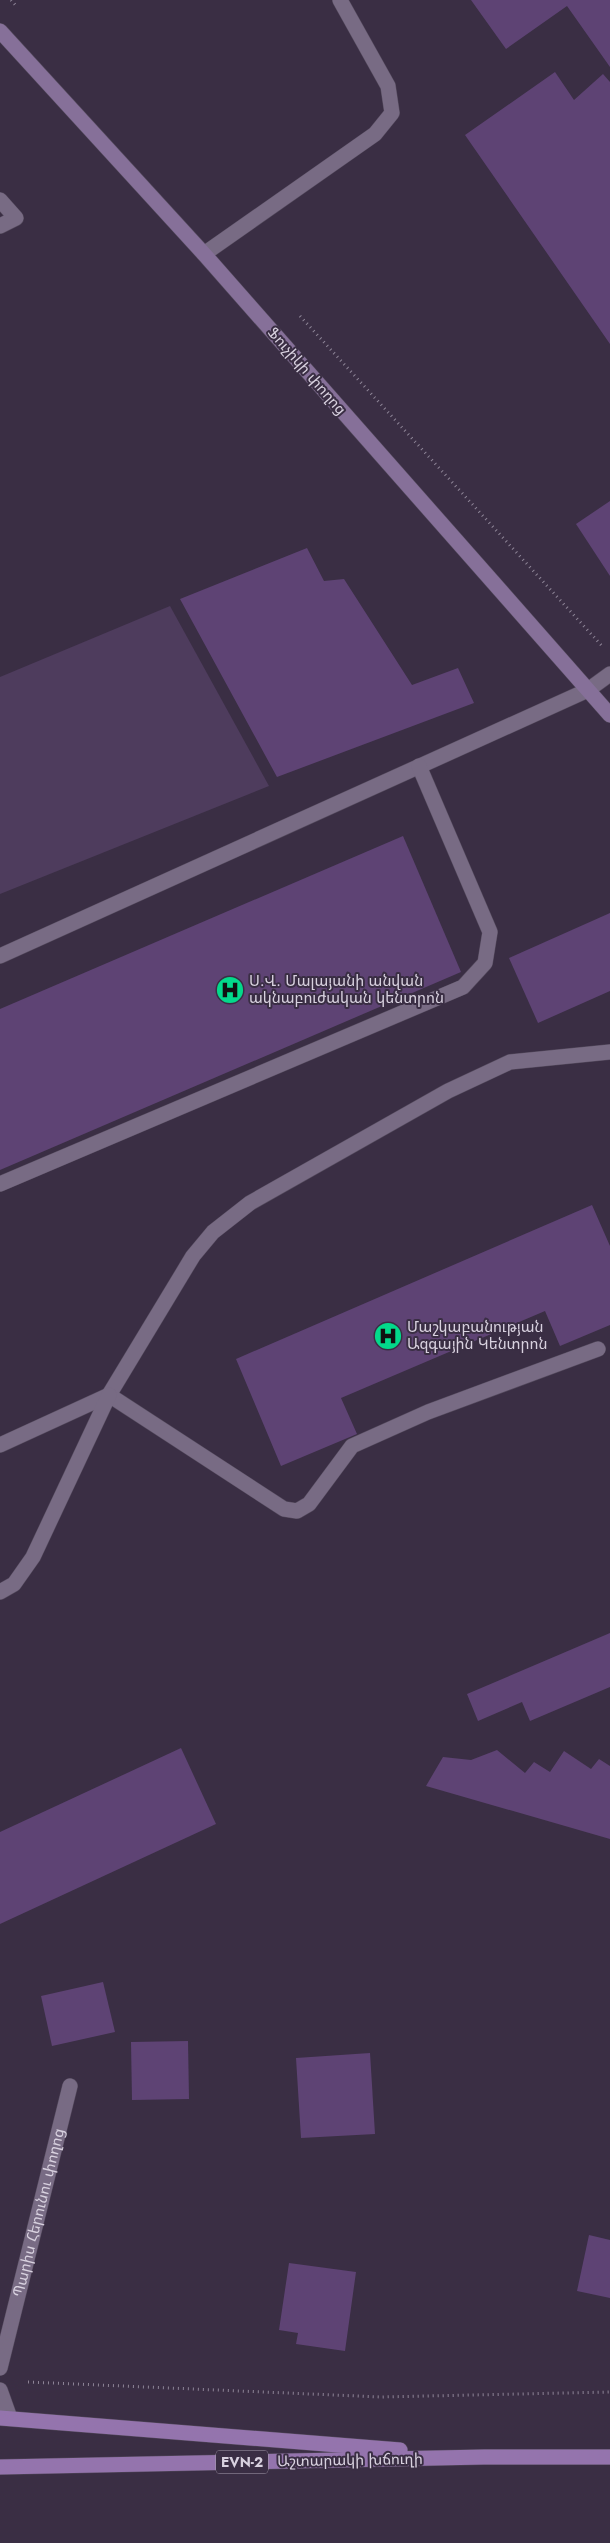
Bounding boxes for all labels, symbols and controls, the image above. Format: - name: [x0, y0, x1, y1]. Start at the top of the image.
- street label: Ֆուչիկի փողոց: [263, 322, 351, 420]
- place label: Ս.Վ. Մալայանի անվան ակնաբուժական կենտրոն: [249, 970, 444, 1009]
- hospital icon: Ս.Վ. Մալայանի անվան ակնաբուժական կենտրոն: [215, 975, 245, 1005]
- place label: Մաշկաբանության Ազգային Կենտրոն: [407, 1316, 547, 1355]
- hospital icon: Մաշկաբանության Ազգային Կենտրոն: [373, 1321, 403, 1351]
- street label: Պարիս Հերունու փողոց: [7, 2126, 70, 2299]
- street label: Աշտարակի խճուղի: [277, 2448, 423, 2472]
- road number: EVN-2: [216, 2450, 268, 2474]

